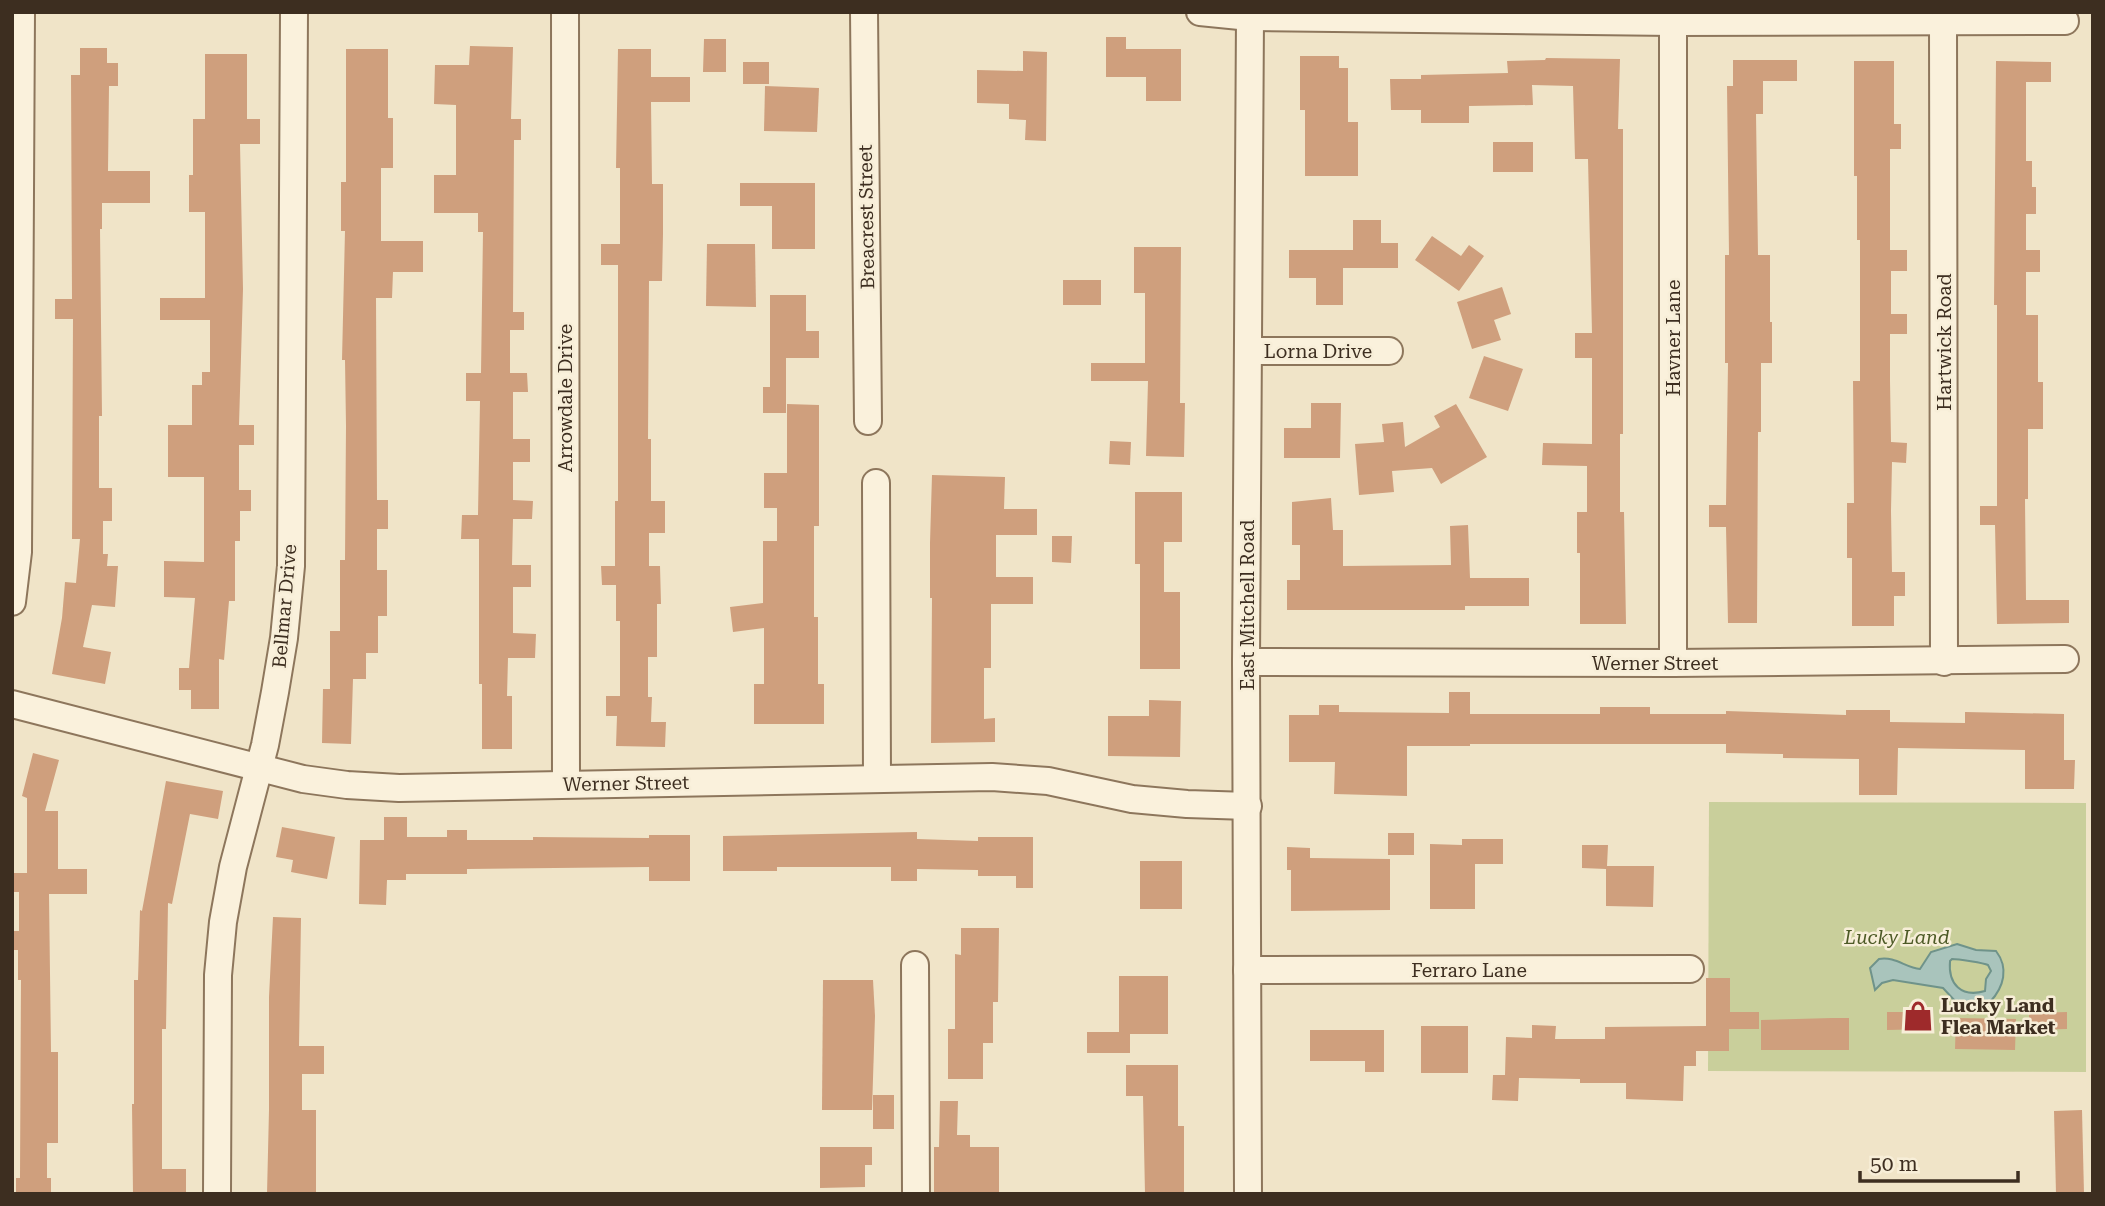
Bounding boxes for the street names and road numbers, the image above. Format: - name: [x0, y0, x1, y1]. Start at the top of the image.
- street label: Breacrest Street: [854, 144, 879, 290]
- street label: Hartwick Road: [1933, 273, 1956, 411]
- street label: Havner Lane: [1662, 280, 1685, 396]
- street label: Arrowdale Drive: [554, 324, 577, 472]
- street label: Lorna Drive: [1264, 340, 1372, 363]
- street label: East Mitchell Road: [1236, 520, 1259, 690]
- street label: Bellmar Drive: [268, 543, 301, 669]
- street label: Werner Street: [1592, 652, 1718, 675]
- street label: Werner Street: [563, 771, 689, 796]
- street label: Ferraro Lane: [1411, 959, 1527, 982]

